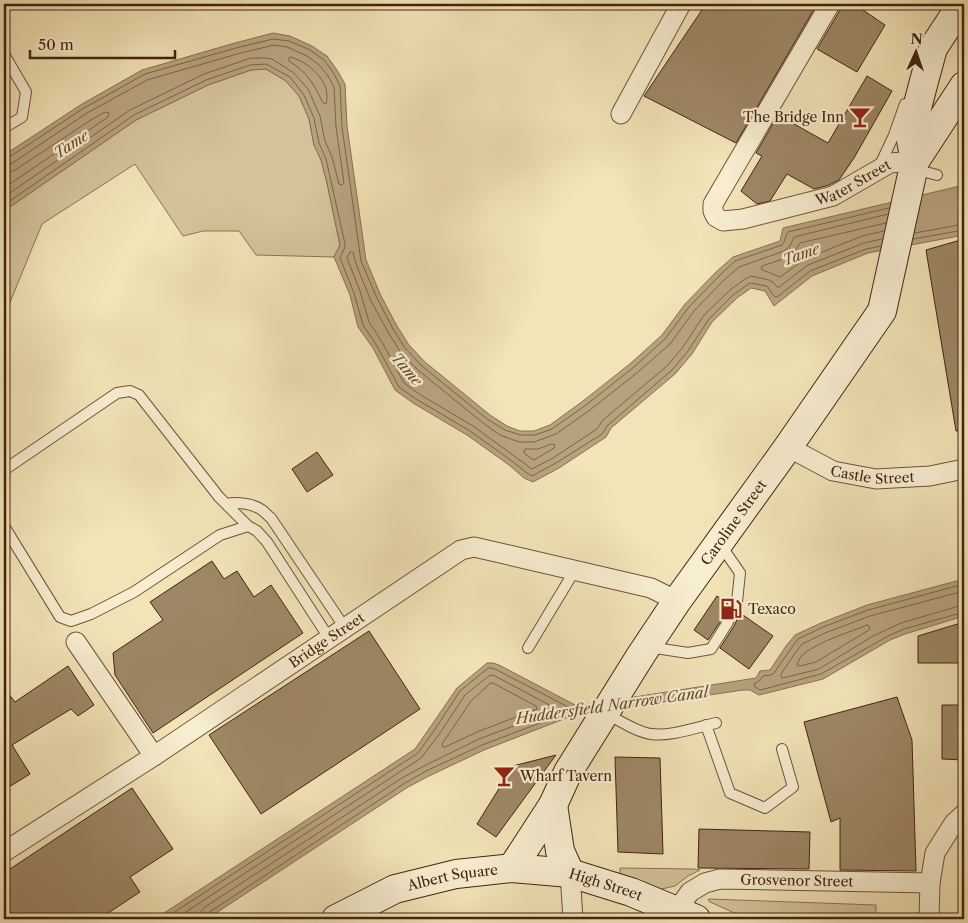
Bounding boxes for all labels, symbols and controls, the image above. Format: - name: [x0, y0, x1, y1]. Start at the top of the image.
- scale bar: [30, 28, 175, 60]
- north arrow: [890, 28, 940, 78]
- text: N: [910, 30, 923, 48]
- text: 50 m: [38, 35, 74, 54]
- bar icon: The Bridge Inn: [847, 104, 873, 130]
- place label: The Bridge Inn: [743, 108, 844, 126]
- water label: Tame: [50, 125, 93, 162]
- street label: Water Street: [812, 156, 894, 209]
- water label: Tame: [780, 238, 823, 269]
- water label: Tame: [387, 348, 427, 390]
- street label: Castle Street: [829, 462, 915, 488]
- street label: Caroline Street: [697, 476, 770, 569]
- fuel station icon: Texaco: [718, 596, 744, 622]
- place label: Texaco: [748, 600, 796, 618]
- street label: Bridge Street: [285, 608, 368, 672]
- water label: Huddersfield Narrow Canal: [513, 682, 712, 728]
- bar icon: Wharf Tavern: [491, 763, 517, 789]
- place label: Wharf Tavern: [519, 767, 612, 785]
- street label: Albert Square: [404, 861, 499, 895]
- street label: High Street: [567, 864, 645, 905]
- street label: Grosvenor Street: [740, 870, 854, 891]

